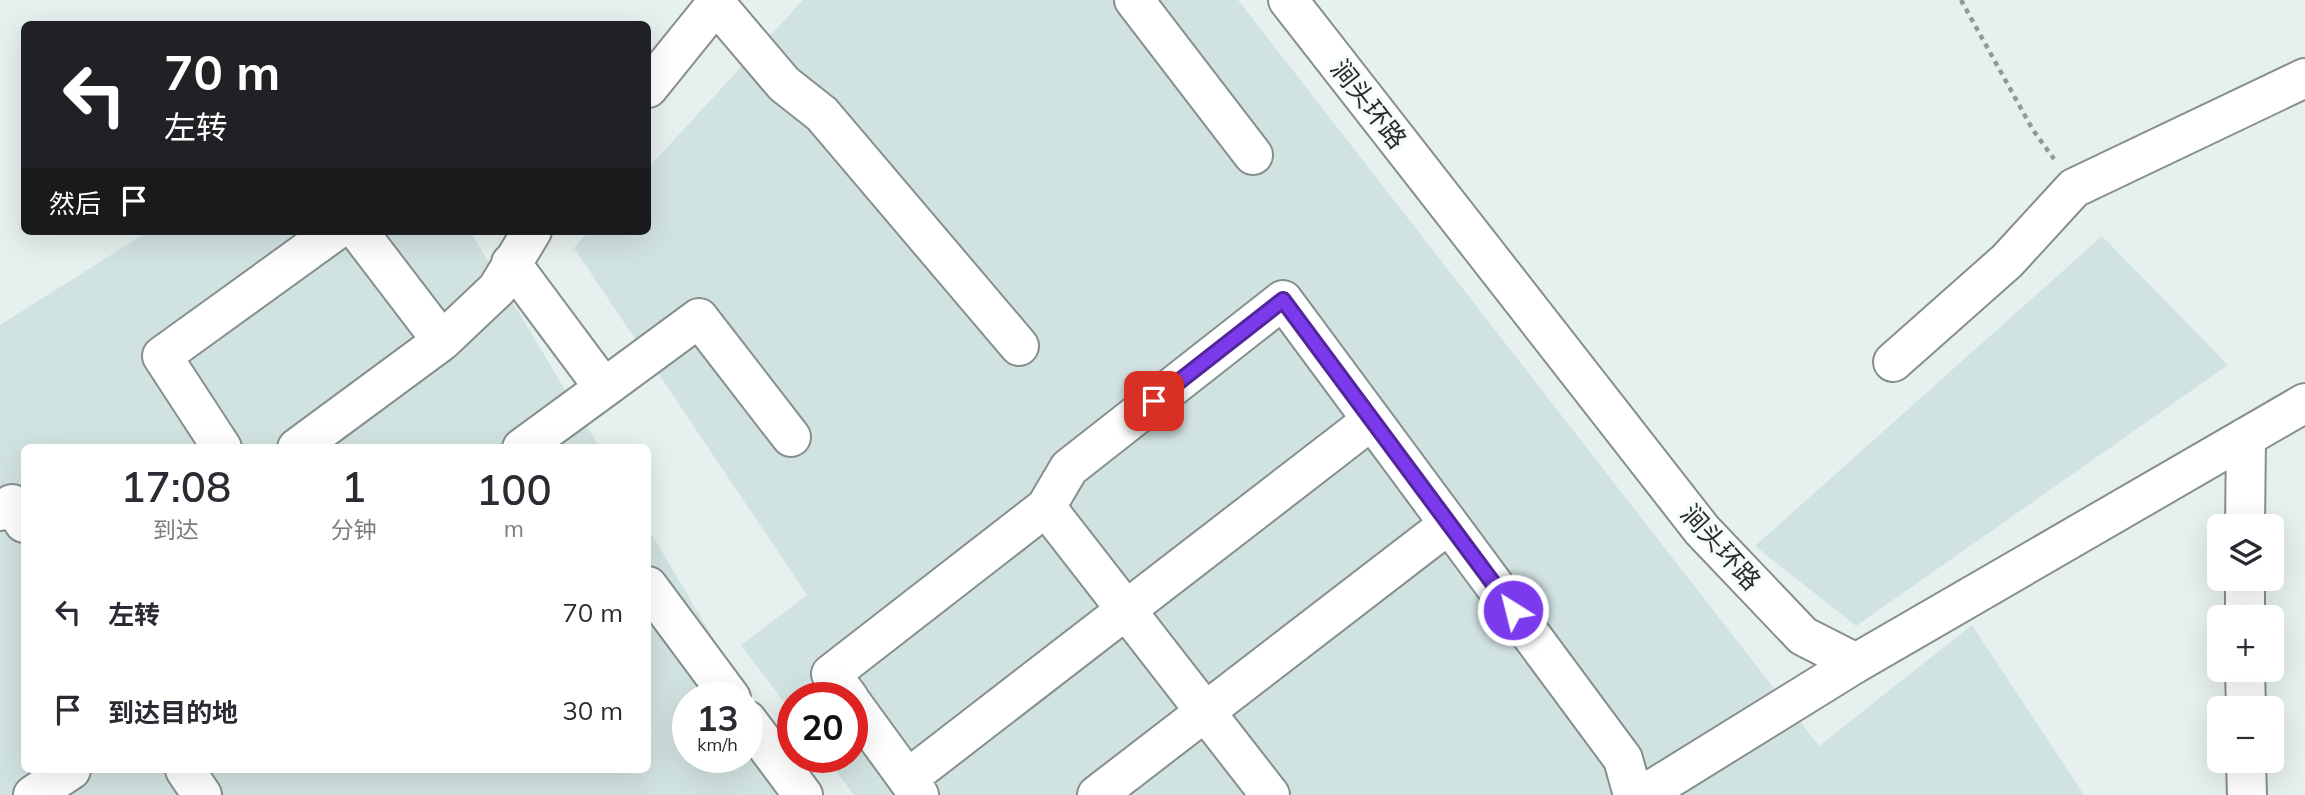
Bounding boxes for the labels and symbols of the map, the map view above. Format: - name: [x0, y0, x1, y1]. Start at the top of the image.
- street label: 涧头环路: [1324, 53, 1414, 155]
- pin: [1124, 371, 1184, 431]
- street label: 涧头环路: [1674, 497, 1768, 597]
- position arrow: [1476, 573, 1550, 647]
- speed limit sign: 20: [777, 682, 868, 773]

